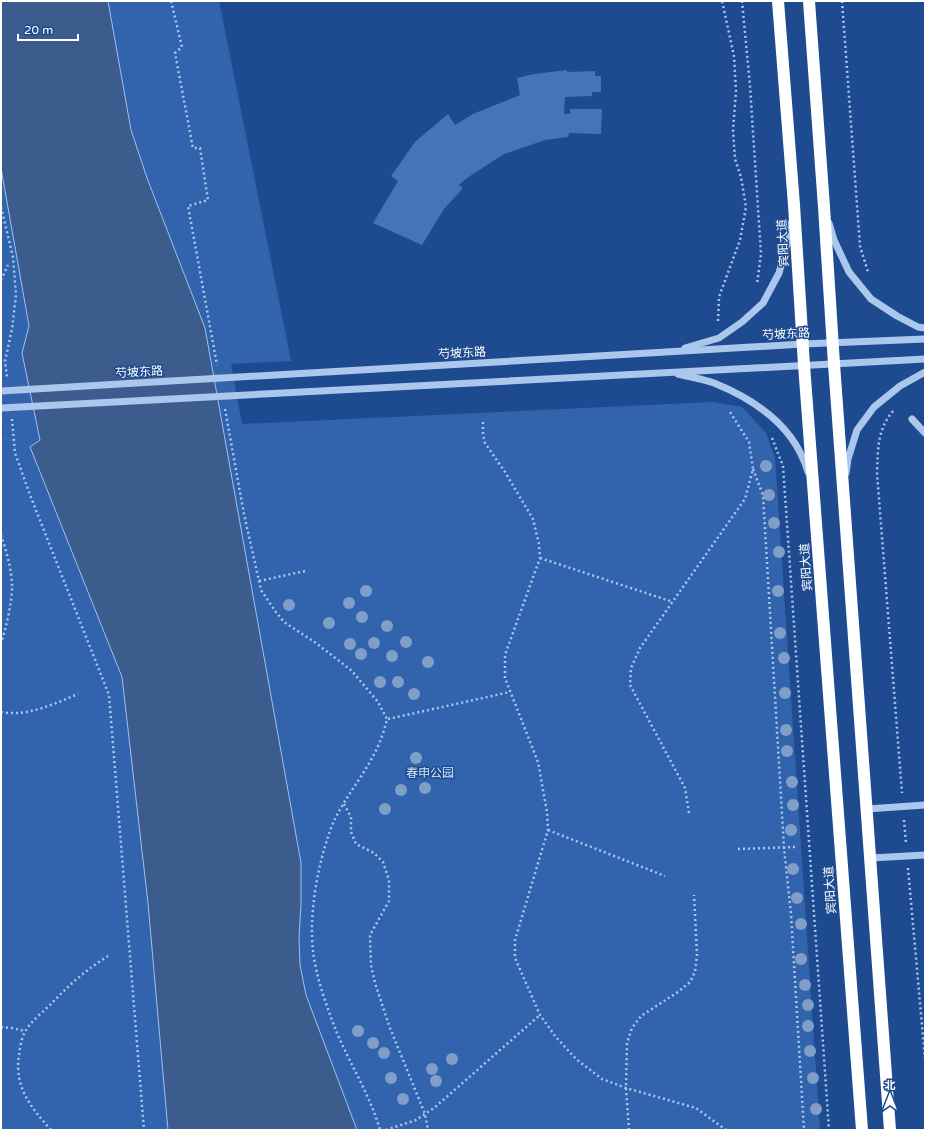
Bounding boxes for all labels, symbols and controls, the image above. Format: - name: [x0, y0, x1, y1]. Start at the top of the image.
- scale bar: [18, 16, 78, 42]
- text: 20 m: [24, 23, 53, 37]
- street label: 宾阳大道: [775, 219, 791, 267]
- street label: 芍坡东路: [762, 326, 810, 342]
- street label: 芍坡东路: [438, 345, 486, 361]
- street label: 芍坡东路: [115, 364, 163, 380]
- street label: 宾阳大道: [797, 543, 815, 591]
- park label: 春申公园: [406, 766, 454, 780]
- street label: 宾阳大道: [821, 866, 839, 914]
- north arrow: [870, 1075, 910, 1115]
- text: 北: [885, 1079, 896, 1092]

